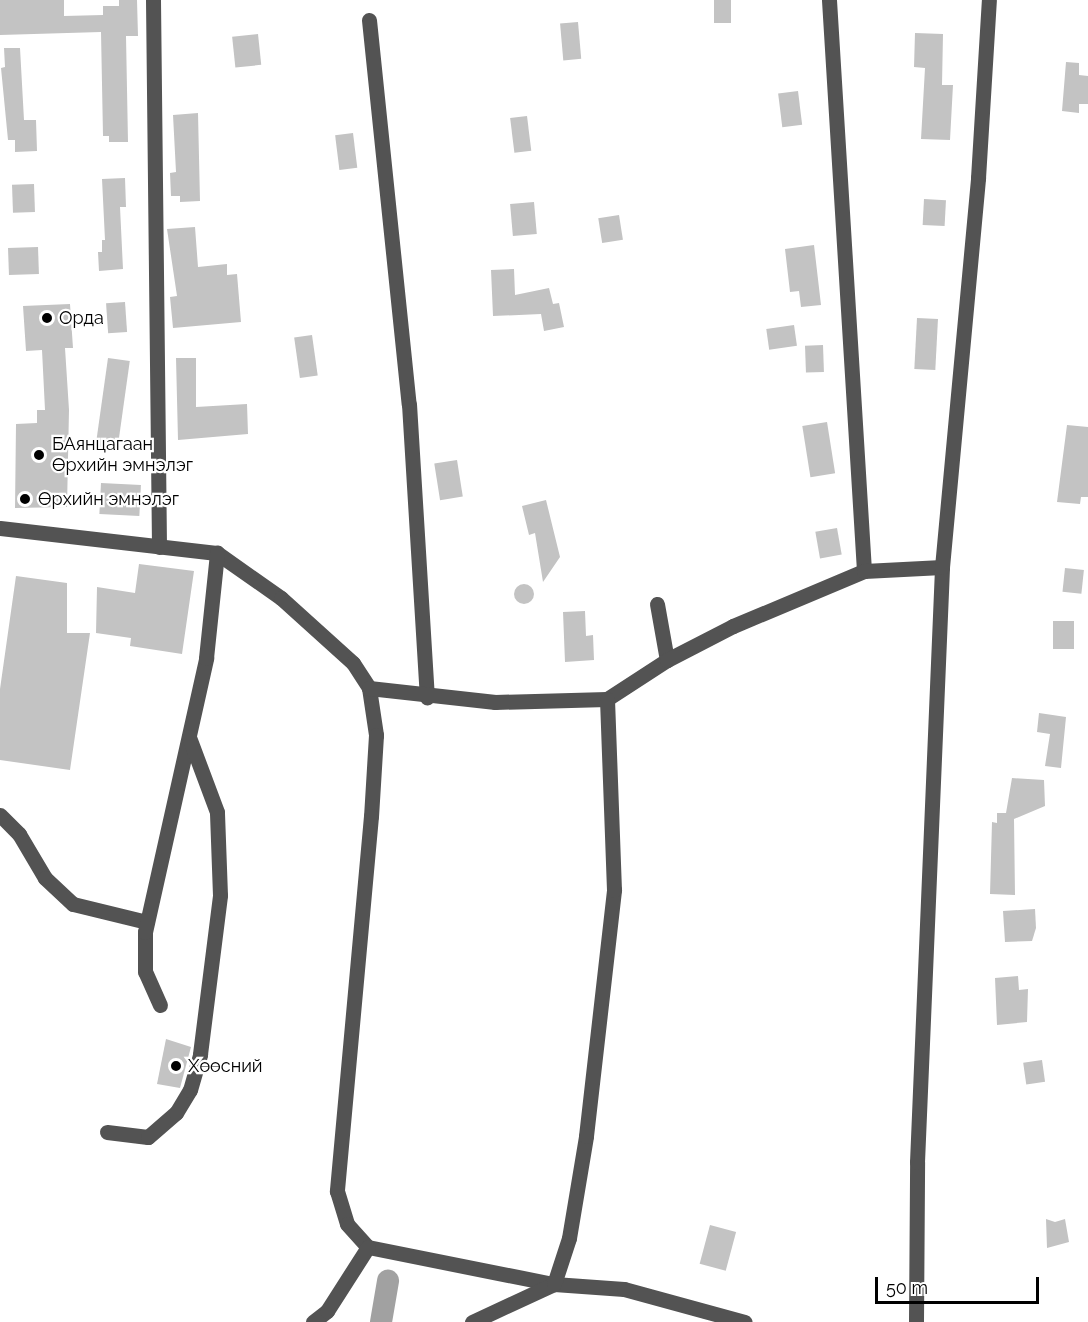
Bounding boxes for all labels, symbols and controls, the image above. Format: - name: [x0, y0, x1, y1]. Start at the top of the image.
- place label: Орда: [59, 307, 104, 329]
- marker: Орда: [40, 311, 54, 325]
- place label: БАянцагаан Өрхийн эмнэлэг: [52, 434, 193, 476]
- marker: БАянцагаан Өрхийн эмнэлэг: [30, 446, 48, 464]
- place label: Өрхийн эмнэлэг: [38, 488, 179, 510]
- marker: Өрхийн эмнэлэг: [16, 490, 34, 508]
- place label: Хөөсний: [188, 1055, 263, 1077]
- marker: Хөөсний: [169, 1059, 183, 1073]
- scale bar: [878, 1265, 1042, 1303]
- text: 50 m: [886, 1277, 928, 1298]

